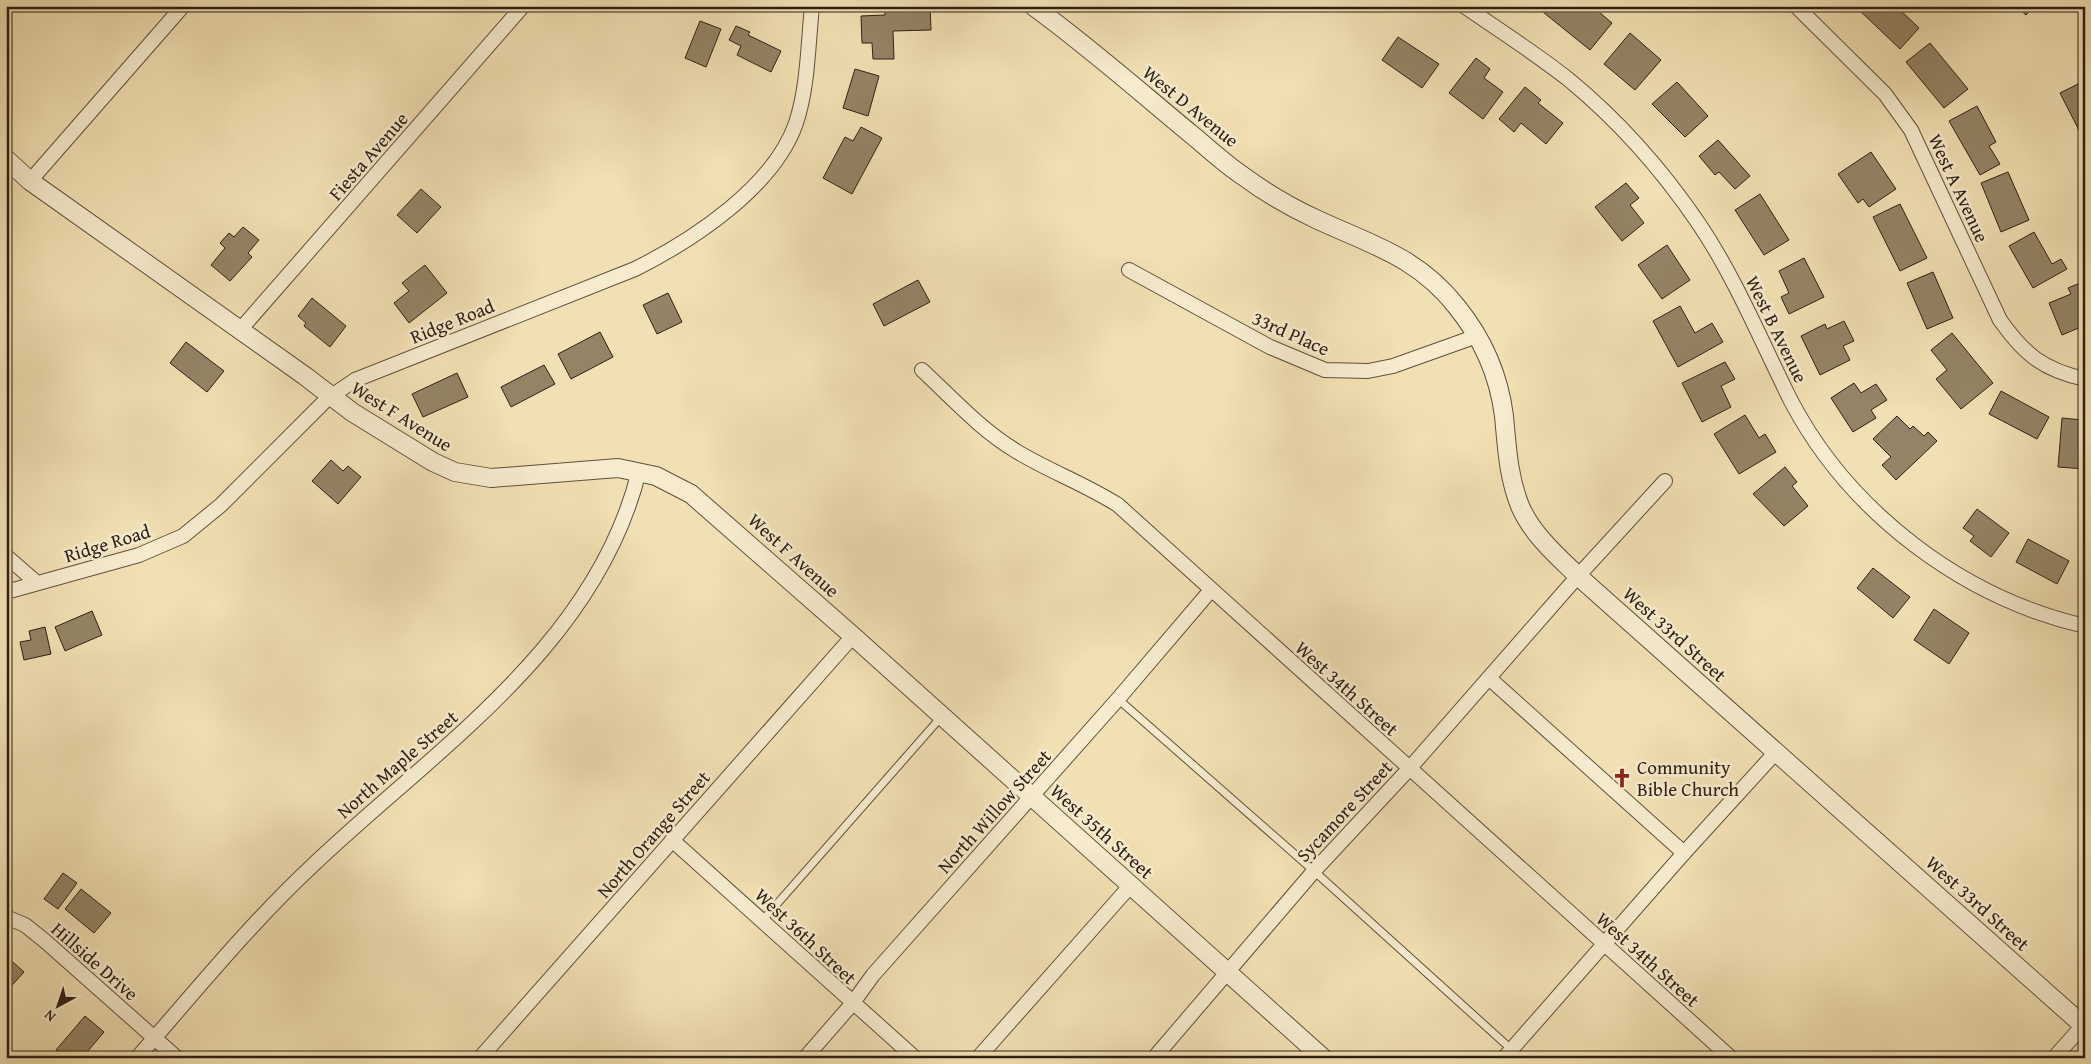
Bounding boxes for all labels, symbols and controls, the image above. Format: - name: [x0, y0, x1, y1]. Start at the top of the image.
- street label: West D Avenue: [1137, 58, 1245, 154]
- street label: Fiesta Avenue: [322, 106, 414, 206]
- street label: West A Avenue: [1922, 129, 1996, 247]
- street label: West B Avenue: [1739, 271, 1815, 387]
- street label: Ridge Road: [406, 291, 499, 351]
- street label: 33rd Place: [1248, 304, 1334, 363]
- street label: West F Avenue: [346, 374, 458, 458]
- street label: West F Avenue: [742, 506, 846, 604]
- street label: Ridge Road: [60, 516, 154, 569]
- street label: West 33rd Street: [1617, 580, 1733, 688]
- street label: West 34th Street: [1289, 634, 1405, 742]
- street label: North Maple Street: [330, 703, 464, 825]
- street label: North Willow Street: [930, 742, 1058, 879]
- place label: Community Bible Church: [1637, 753, 1739, 803]
- street label: Sycamore Street: [1289, 754, 1399, 868]
- street label: North Orange Street: [590, 764, 717, 904]
- church icon: Community Bible Church: [1611, 767, 1633, 789]
- street label: West 35th Street: [1044, 777, 1160, 885]
- street label: West 33rd Street: [1920, 849, 2036, 957]
- street label: West 36th Street: [749, 881, 864, 991]
- street label: West 34th Street: [1590, 905, 1706, 1013]
- street label: Hillside Drive: [45, 915, 145, 1007]
- north arrow: [32, 982, 82, 1032]
- text: N: [39, 1005, 60, 1027]

